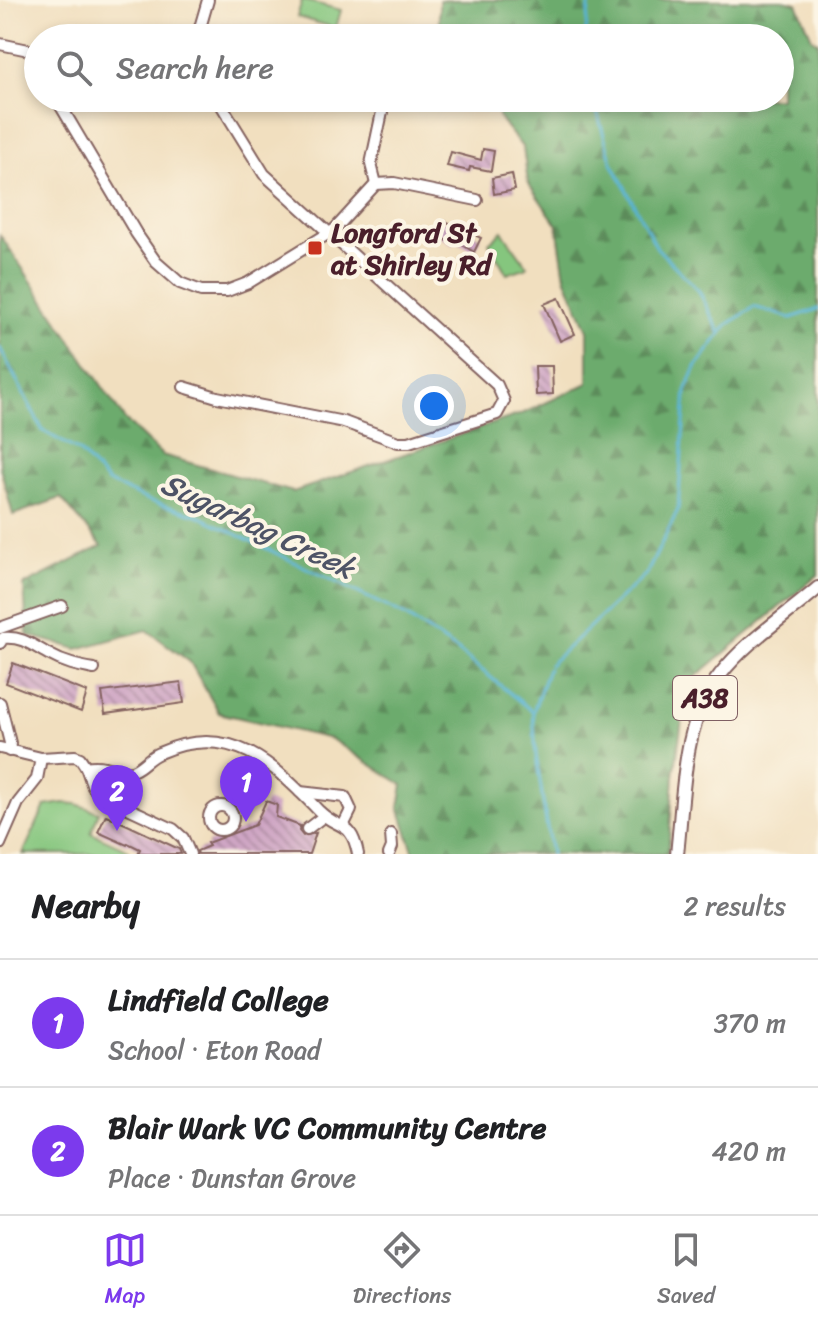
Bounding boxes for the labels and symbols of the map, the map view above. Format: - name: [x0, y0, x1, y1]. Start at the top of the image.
- place label: Longford St at Shirley Rd: [330, 208, 493, 289]
- marker: Longford St at Shirley Rd: [306, 239, 324, 257]
- your location: [414, 386, 454, 426]
- water label: Sugarbag Creek: [152, 457, 366, 596]
- road number: A38: [673, 676, 737, 720]
- pin: 1: [220, 756, 272, 822]
- pin: 2: [91, 765, 143, 831]

